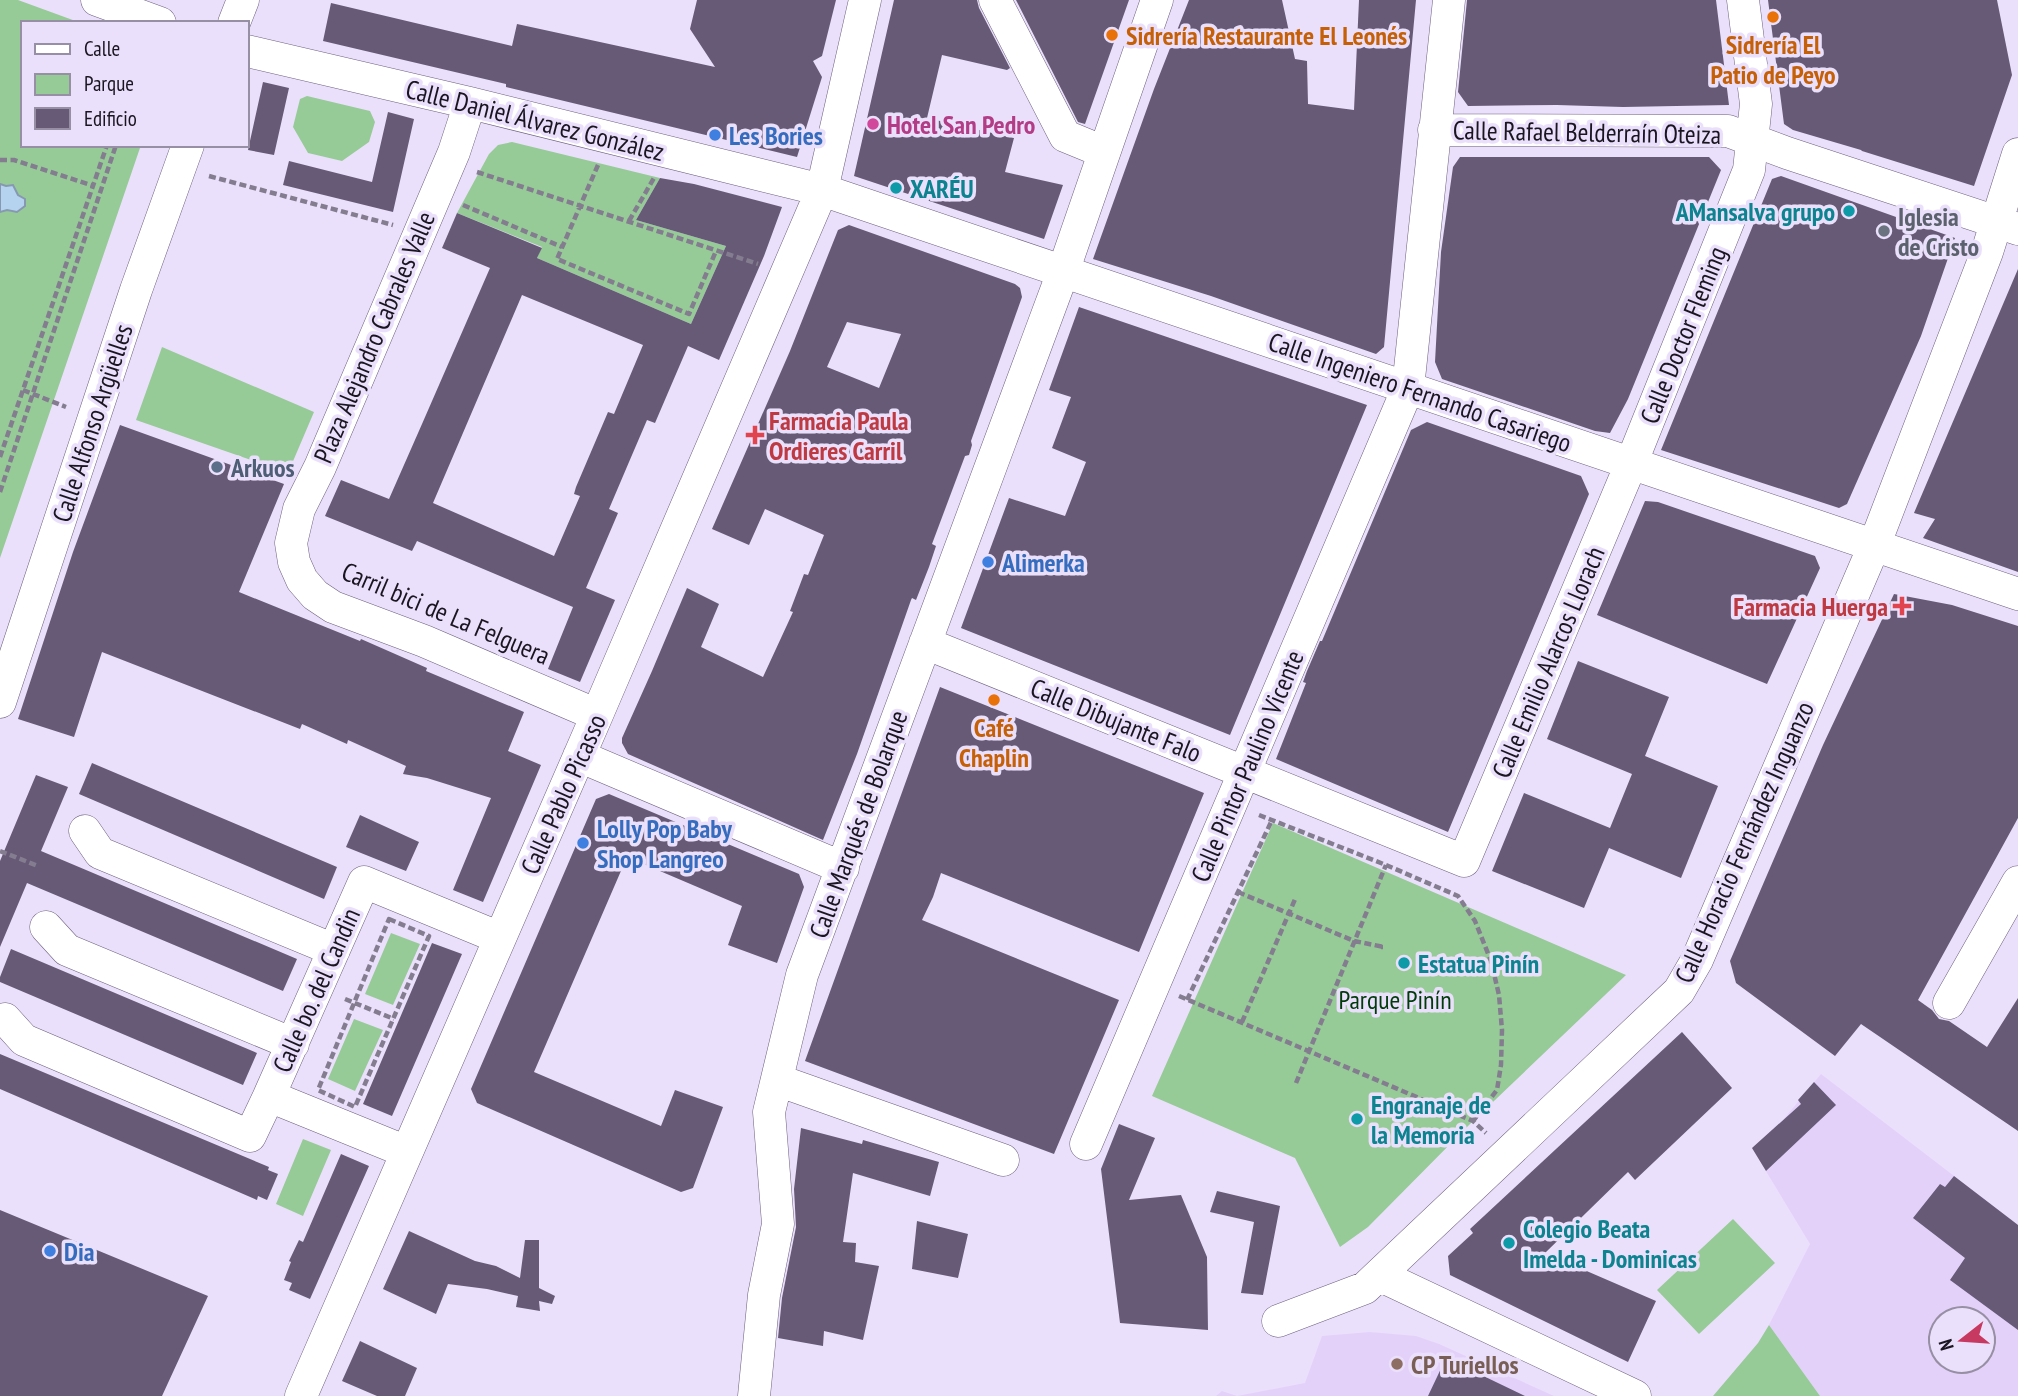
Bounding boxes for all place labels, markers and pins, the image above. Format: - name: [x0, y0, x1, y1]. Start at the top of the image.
- marker: Sidrería El Patio de Peyo: [1765, 9, 1781, 25]
- place label: Sidrería Restaurante El Leonés: [1126, 19, 1407, 52]
- marker: Sidrería Restaurante El Leonés: [1104, 27, 1120, 43]
- place label: Sidrería El Patio de Peyo: [1710, 28, 1836, 91]
- place label: Hotel San Pedro: [887, 108, 1035, 141]
- marker: Hotel San Pedro: [865, 116, 881, 132]
- place label: Les Bories: [729, 119, 823, 152]
- marker: Les Bories: [707, 127, 723, 143]
- place label: XARÉU: [910, 172, 974, 205]
- marker: XARÉU: [888, 180, 904, 196]
- place label: AMansalva grupo: [1675, 195, 1835, 228]
- place label: Iglesia de Cristo: [1898, 200, 1979, 263]
- marker: AMansalva grupo: [1841, 203, 1857, 219]
- marker: Iglesia de Cristo: [1876, 223, 1892, 239]
- place label: Farmacia Paula Ordieres Carril: [769, 404, 908, 467]
- marker: Farmacia Paula Ordieres Carril: [747, 427, 763, 443]
- place label: Arkuos: [230, 451, 295, 484]
- marker: Arkuos: [209, 459, 225, 475]
- place label: Alimerka: [1001, 546, 1085, 579]
- marker: Alimerka: [980, 554, 996, 570]
- place label: Farmacia Huerga: [1733, 590, 1888, 623]
- marker: Farmacia Huerga: [1894, 598, 1910, 614]
- marker: Café Chaplin: [986, 692, 1002, 708]
- place label: Café Chaplin: [959, 711, 1029, 774]
- place label: Lolly Pop Baby Shop Langreo: [597, 812, 732, 875]
- marker: Lolly Pop Baby Shop Langreo: [575, 835, 591, 851]
- place label: Estatua Pinín: [1418, 947, 1539, 980]
- marker: Estatua Pinín: [1396, 955, 1412, 971]
- place label: Engranaje de la Memoria: [1371, 1088, 1491, 1151]
- marker: Engranaje de la Memoria: [1349, 1111, 1365, 1127]
- place label: Colegio Beata Imelda - Dominicas: [1523, 1212, 1697, 1275]
- place label: Dia: [64, 1235, 95, 1268]
- marker: Colegio Beata Imelda - Dominicas: [1501, 1235, 1517, 1251]
- marker: Dia: [42, 1243, 58, 1259]
- place label: CP Turiellos: [1411, 1348, 1519, 1381]
- marker: CP Turiellos: [1389, 1356, 1405, 1372]

